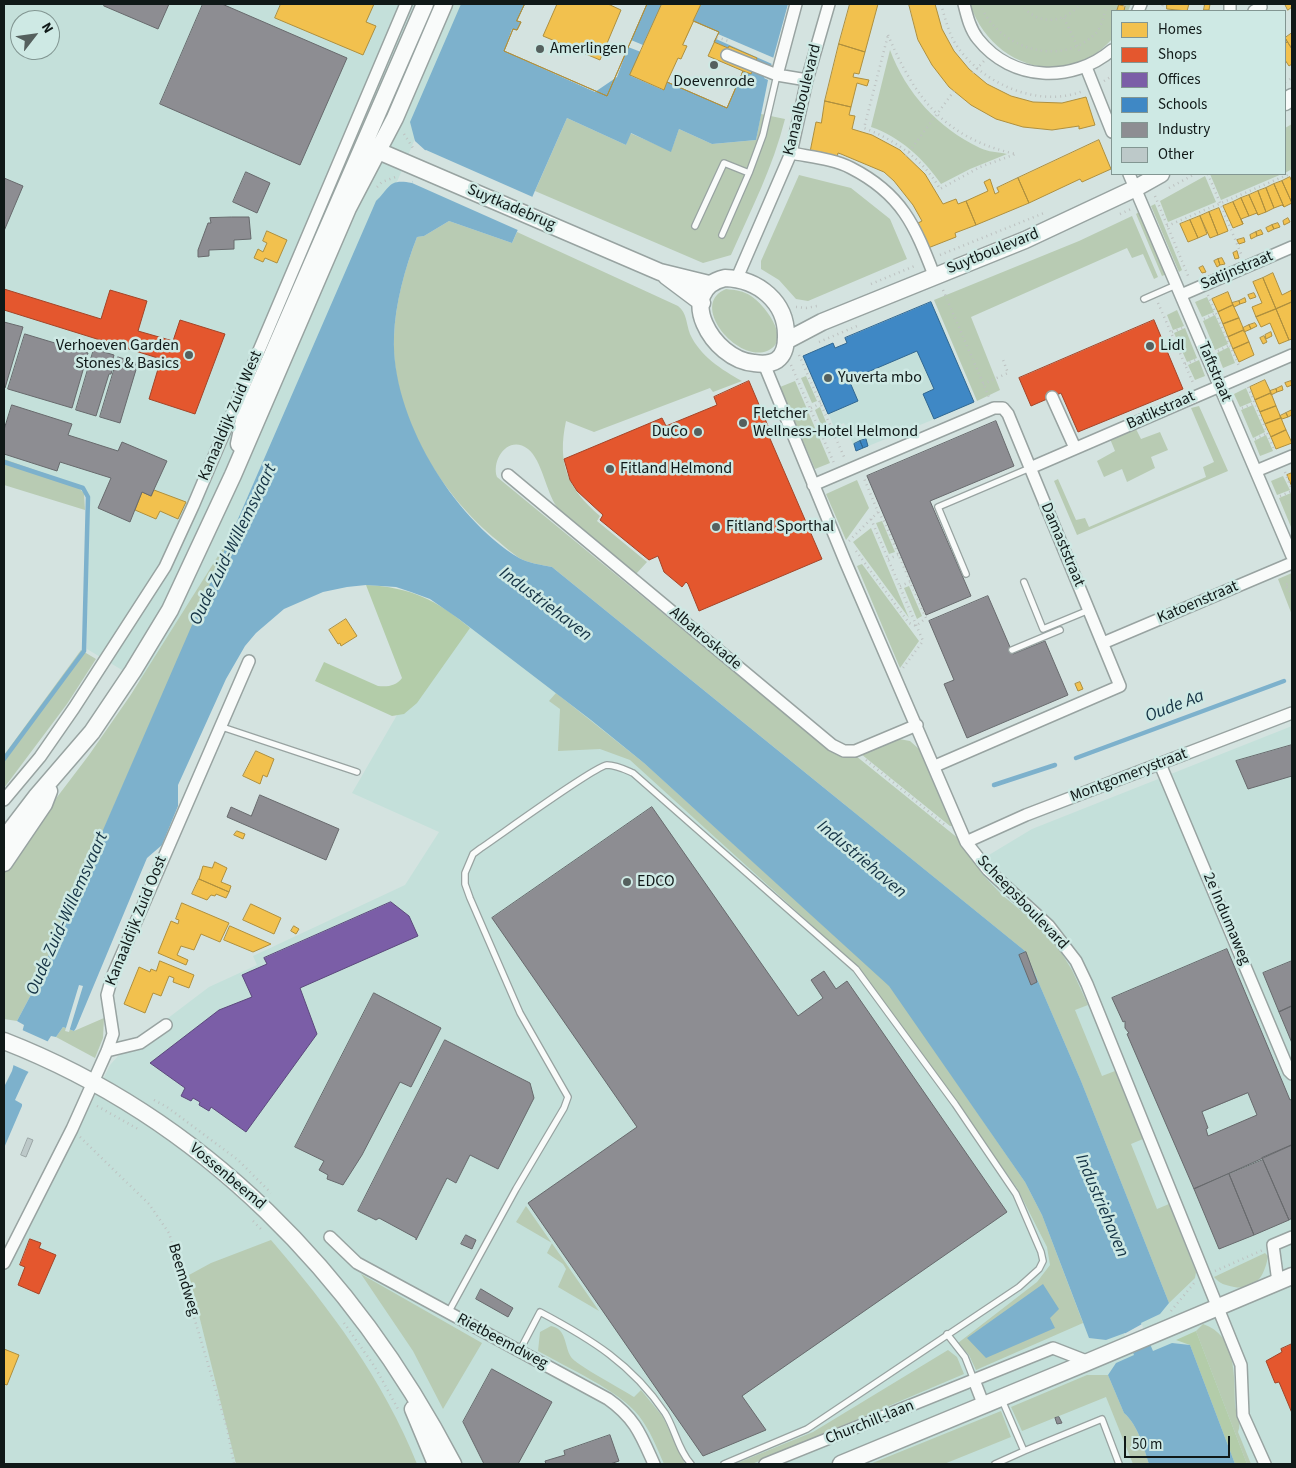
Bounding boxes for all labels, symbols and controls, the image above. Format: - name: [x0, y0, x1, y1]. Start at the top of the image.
- north arrow: [10, 10, 60, 60]
- legend: [1111, 10, 1286, 175]
- text: N: [36, 19, 58, 37]
- text: Homes: [1158, 19, 1202, 40]
- place label: Amerlingen: [550, 39, 627, 59]
- street label: Kanaalboulevard: [780, 42, 826, 158]
- marker: Amerlingen: [534, 43, 546, 55]
- text: Shops: [1158, 44, 1197, 65]
- marker: Doevenrode: [708, 59, 720, 71]
- text: Offices: [1158, 69, 1201, 90]
- place label: Doevenrode: [673, 72, 755, 92]
- text: Schools: [1158, 94, 1207, 115]
- text: Industry: [1158, 119, 1210, 140]
- text: Other: [1158, 144, 1194, 165]
- street label: Suytkadebrug: [464, 181, 558, 235]
- street label: Suytboulevard: [944, 225, 1042, 279]
- street label: Satijnstraat: [1198, 247, 1276, 295]
- place label: Verhoeven Garden Stones & Basics: [56, 336, 179, 374]
- place label: Lidl: [1160, 336, 1185, 356]
- street label: Taftstraat: [1193, 339, 1235, 405]
- marker: Lidl: [1144, 340, 1156, 352]
- street label: Kanaaldijk Zuid West: [195, 348, 267, 484]
- marker: Verhoeven Garden Stones & Basics: [183, 349, 195, 361]
- place label: Yuverta mbo: [838, 368, 922, 388]
- marker: Yuverta mbo: [822, 372, 834, 384]
- street label: Batikstraat: [1124, 387, 1198, 435]
- place label: Fletcher Wellness-Hotel Helmond: [753, 404, 918, 442]
- marker: Fletcher Wellness-Hotel Helmond: [737, 417, 749, 429]
- place label: DuCo: [652, 422, 688, 442]
- marker: DuCo: [692, 426, 704, 438]
- place label: Fitland Helmond: [620, 459, 732, 479]
- water label: Oude Zuid-Willemsvaart: [186, 461, 282, 629]
- marker: Fitland Helmond: [604, 463, 616, 475]
- street label: Damaststraat: [1036, 500, 1088, 590]
- place label: Fitland Sporthal: [726, 517, 834, 537]
- marker: Fitland Sporthal: [710, 521, 722, 533]
- water label: Industriehaven: [494, 563, 596, 647]
- street label: Katoenstraat: [1155, 577, 1241, 629]
- street label: Albatroskade: [665, 603, 745, 675]
- water label: Oude Aa: [1142, 686, 1208, 728]
- street label: Montgomerystraat: [1068, 745, 1190, 807]
- water label: Industriehaven: [812, 816, 910, 904]
- water label: Oude Zuid-Willemsvaart: [22, 829, 114, 999]
- street label: Scheepsboulevard: [972, 852, 1072, 954]
- street label: Kanaaldijk Zuid Oost: [102, 853, 172, 989]
- street label: 2e Indumaweg: [1198, 870, 1254, 968]
- place label: EDCO: [637, 872, 675, 892]
- marker: EDCO: [621, 876, 633, 888]
- street label: Vossenbeemd: [185, 1140, 269, 1214]
- water label: Industriehaven: [1070, 1151, 1132, 1261]
- street label: Beemdweg: [163, 1241, 203, 1319]
- street label: Rietbeemdweg: [453, 1310, 551, 1374]
- street label: Churchill-laan: [823, 1396, 917, 1450]
- scale bar: [1126, 1426, 1232, 1458]
- text: 50 m: [1132, 1434, 1162, 1455]

